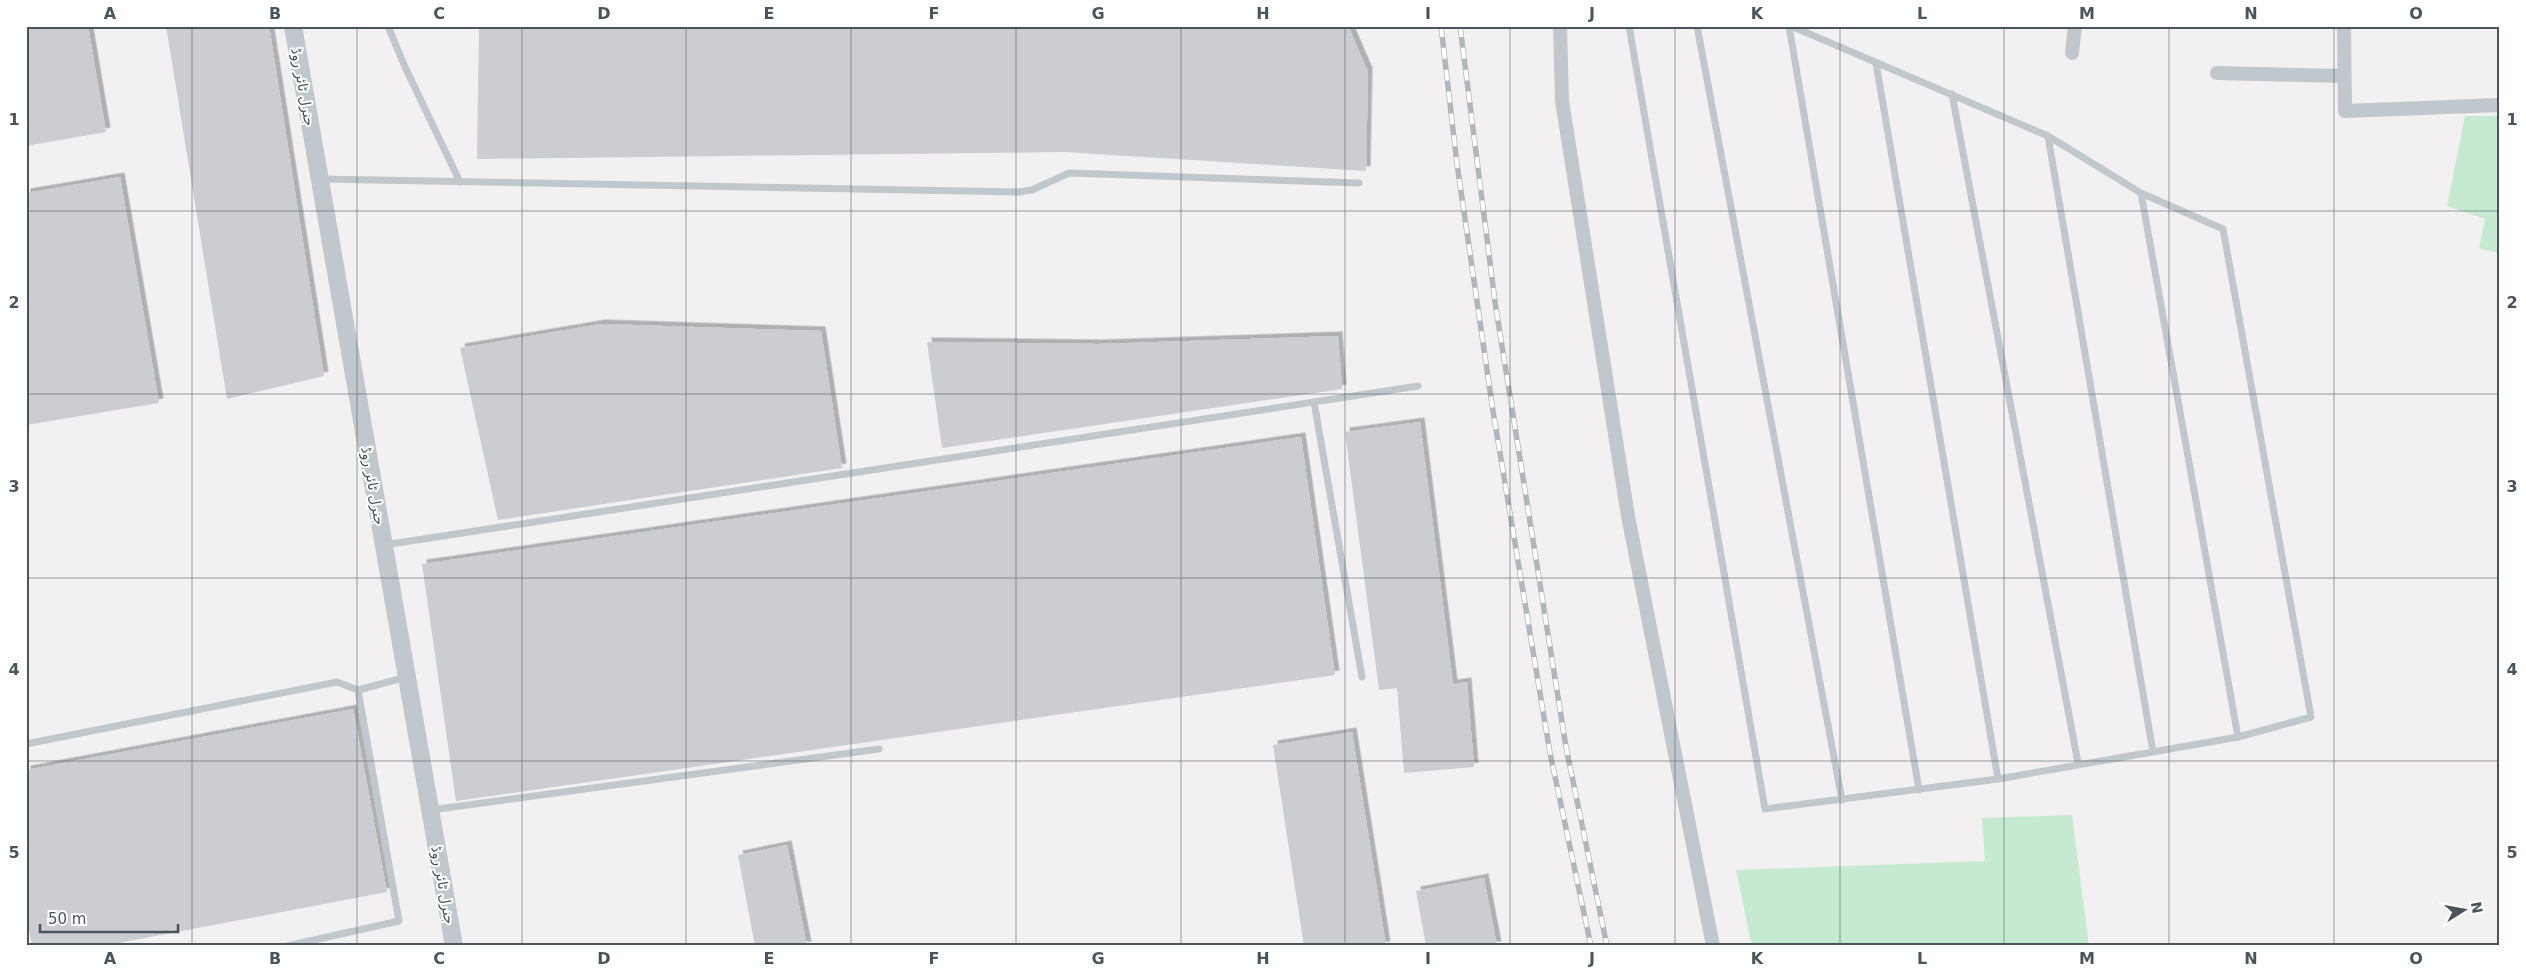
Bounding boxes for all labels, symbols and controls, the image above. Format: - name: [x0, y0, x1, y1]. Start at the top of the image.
- text: A: [104, 4, 117, 23]
- text: B: [269, 4, 281, 23]
- text: C: [433, 4, 445, 23]
- text: D: [597, 4, 611, 23]
- text: E: [764, 4, 774, 23]
- text: F: [929, 4, 939, 23]
- text: G: [1091, 4, 1105, 23]
- text: H: [1256, 4, 1270, 23]
- text: I: [1425, 4, 1431, 23]
- text: J: [1588, 4, 1595, 23]
- text: K: [1751, 4, 1764, 23]
- text: L: [1917, 4, 1927, 23]
- text: M: [2079, 4, 2095, 23]
- text: N: [2244, 4, 2258, 23]
- text: O: [2409, 4, 2423, 23]
- street label: جنرل ٹائر روڈ: [287, 47, 318, 128]
- text: 1: [8, 110, 20, 129]
- text: 1: [2506, 110, 2518, 129]
- text: 2: [8, 293, 20, 312]
- text: 2: [2506, 293, 2518, 312]
- street label: جنرل ٹائر روڈ: [357, 446, 388, 527]
- text: 3: [8, 477, 20, 496]
- text: 3: [2506, 477, 2518, 496]
- text: 4: [8, 660, 20, 679]
- text: 4: [2506, 660, 2518, 679]
- text: 5: [8, 843, 20, 862]
- text: 5: [2506, 843, 2518, 862]
- street label: جنرل ٹائر روڈ: [427, 845, 458, 926]
- north arrow: [2438, 884, 2488, 934]
- text: N: [2468, 900, 2486, 915]
- scale bar: [40, 902, 178, 934]
- text: 50 m: [48, 910, 86, 928]
- text: A: [104, 949, 117, 968]
- text: B: [269, 949, 281, 968]
- text: C: [433, 949, 445, 968]
- text: D: [597, 949, 611, 968]
- text: E: [764, 949, 774, 968]
- text: F: [929, 949, 939, 968]
- text: G: [1091, 949, 1105, 968]
- text: H: [1256, 949, 1270, 968]
- text: I: [1425, 949, 1431, 968]
- text: J: [1588, 949, 1595, 968]
- text: K: [1751, 949, 1764, 968]
- text: L: [1917, 949, 1927, 968]
- text: M: [2079, 949, 2095, 968]
- text: N: [2244, 949, 2258, 968]
- text: O: [2409, 949, 2423, 968]

